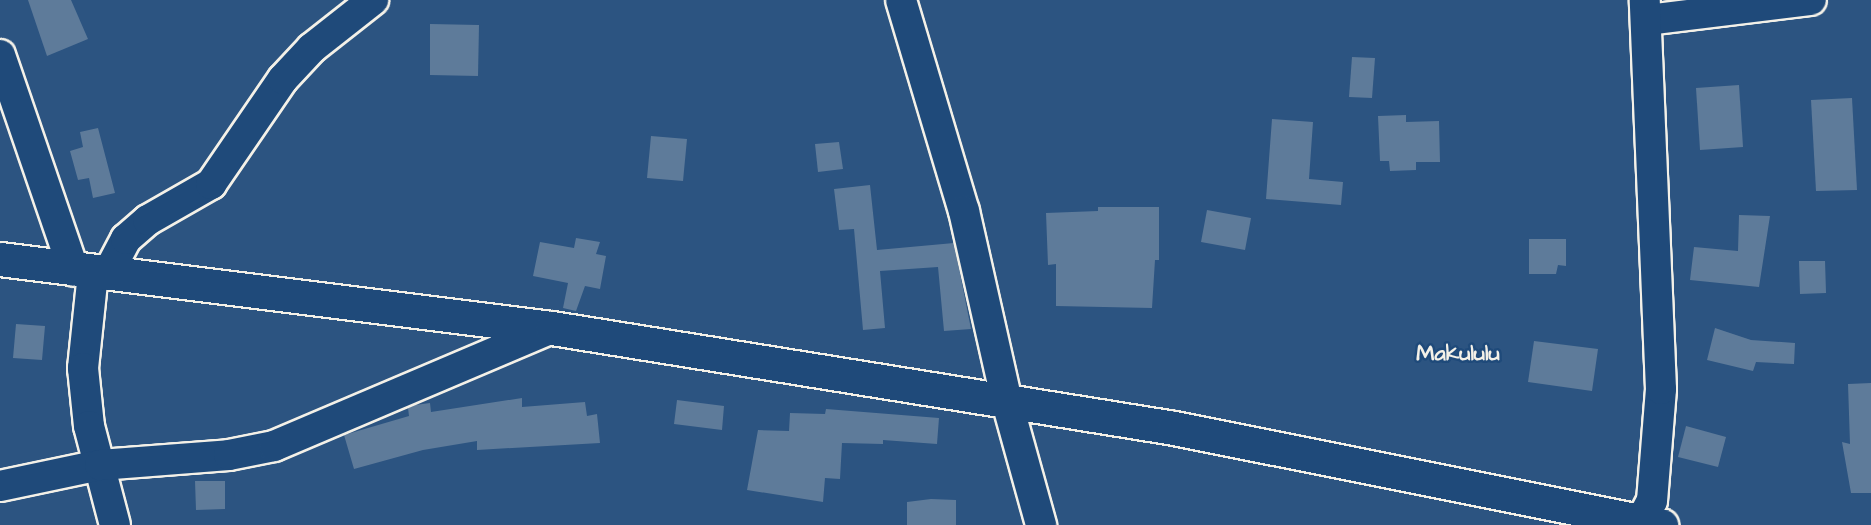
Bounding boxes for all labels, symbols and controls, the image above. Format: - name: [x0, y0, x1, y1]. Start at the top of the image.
- district label: Makululu: [1416, 341, 1500, 367]

